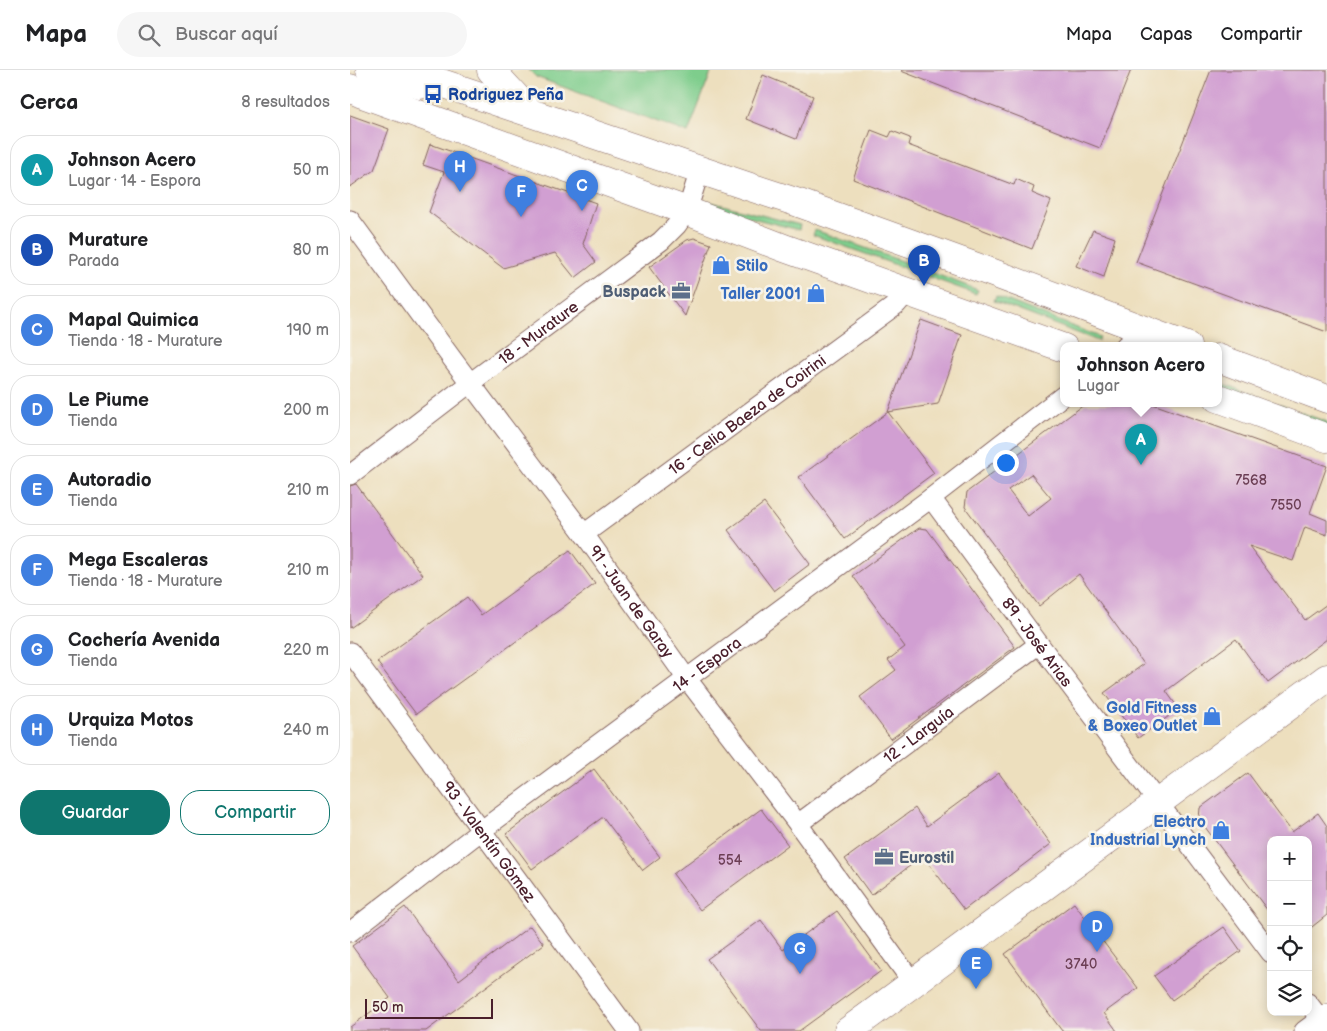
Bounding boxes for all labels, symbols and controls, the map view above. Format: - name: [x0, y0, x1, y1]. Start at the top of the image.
- search box: [117, 12, 467, 57]
- text: Mapa: [25, 20, 87, 49]
- icon: search: [135, 21, 163, 49]
- text: Buscar aquí: [175, 23, 278, 46]
- text: Mapa: [1066, 24, 1112, 45]
- text: Capas: [1140, 24, 1193, 45]
- text: Compartir: [1221, 24, 1302, 45]
- bus stop icon: Rodriguez Peña: [422, 83, 444, 105]
- place label: Rodriguez Peña: [448, 86, 564, 105]
- text: Cerca: [20, 90, 78, 115]
- text: 8 resultados: [241, 93, 330, 112]
- text: Johnson Acero: [68, 149, 196, 172]
- pin: H: [444, 151, 476, 192]
- text: A: [32, 161, 42, 180]
- text: 50 m: [293, 161, 329, 180]
- pin: C: [566, 170, 598, 211]
- text: Lugar · 14 - Espora: [68, 172, 201, 191]
- pin: F: [505, 176, 537, 217]
- text: Murature: [68, 229, 148, 252]
- text: B: [31, 241, 43, 260]
- text: 80 m: [293, 241, 329, 260]
- pin: B: [908, 245, 940, 286]
- text: Parada: [68, 252, 119, 271]
- shop icon: Stilo: [710, 254, 732, 276]
- place label: Stilo: [736, 257, 768, 276]
- office icon: Buspack: [670, 280, 692, 302]
- shop icon: Taller 2001: [805, 282, 827, 304]
- place label: Buspack: [602, 283, 667, 302]
- place label: Taller 2001: [721, 285, 801, 304]
- street label: 18 - Murature: [495, 297, 583, 370]
- text: Mapal Quimica: [68, 309, 199, 332]
- text: C: [31, 321, 43, 340]
- text: 190 m: [287, 321, 329, 340]
- text: Tienda · 18 - Murature: [68, 332, 223, 351]
- popup: [1060, 342, 1222, 407]
- street label: 16 - Celia Baeza de Coirini: [665, 351, 830, 480]
- text: Johnson Acero: [1077, 354, 1205, 377]
- text: Lugar: [1077, 377, 1119, 396]
- text: Le Piume: [68, 389, 149, 412]
- text: D: [31, 401, 43, 420]
- text: 200 m: [283, 401, 329, 420]
- text: Tienda: [68, 412, 117, 431]
- pin: A: [1125, 424, 1157, 465]
- your location: [993, 450, 1019, 476]
- text: Autoradio: [68, 469, 152, 492]
- house number: 7568: [1235, 472, 1267, 489]
- text: E: [32, 481, 42, 500]
- text: 210 m: [287, 481, 329, 500]
- text: Tienda: [68, 492, 117, 511]
- house number: 7550: [1270, 497, 1302, 514]
- street label: 91 - Juan de Garay: [584, 542, 677, 663]
- text: Mega Escaleras: [68, 549, 208, 572]
- text: F: [32, 561, 42, 580]
- text: 210 m: [287, 561, 329, 580]
- text: Tienda · 18 - Murature: [68, 572, 223, 591]
- street label: 89 - José Arias: [997, 594, 1076, 691]
- text: Cochería Avenida: [68, 629, 220, 652]
- street label: 14 - Espora: [669, 634, 745, 697]
- text: G: [31, 641, 43, 660]
- text: 220 m: [283, 641, 329, 660]
- text: Tienda: [68, 652, 117, 671]
- place label: Gold Fitness & Boxeo Outlet: [1088, 699, 1198, 736]
- street label: 12 - Larguía: [880, 703, 958, 768]
- shop icon: Gold Fitness & Boxeo Outlet: [1201, 705, 1223, 727]
- text: Urquiza Motos: [68, 709, 193, 732]
- text: H: [31, 721, 43, 740]
- text: 240 m: [283, 721, 329, 740]
- text: Tienda: [68, 732, 117, 751]
- street label: 93 - Valentín Gómez: [437, 778, 539, 906]
- button: Guardar: [20, 790, 170, 835]
- button: Compartir: [180, 790, 330, 835]
- place label: Electro Industrial Lynch: [1090, 813, 1206, 850]
- shop icon: Electro Industrial Lynch: [1210, 819, 1232, 841]
- map controls: [1267, 836, 1312, 1016]
- button: +: [1267, 836, 1312, 881]
- office icon: Eurostil: [873, 846, 895, 868]
- place label: Eurostil: [899, 849, 954, 868]
- house number: 554: [718, 852, 743, 869]
- button: −: [1267, 881, 1312, 926]
- pin: D: [1081, 911, 1113, 952]
- button: locate: [1267, 926, 1312, 971]
- pin: G: [784, 933, 816, 974]
- pin: E: [960, 948, 992, 989]
- house number: 3740: [1065, 956, 1097, 973]
- button: layers: [1267, 971, 1312, 1016]
- scale bar: [365, 996, 492, 1019]
- text: 50 m: [372, 999, 404, 1016]

